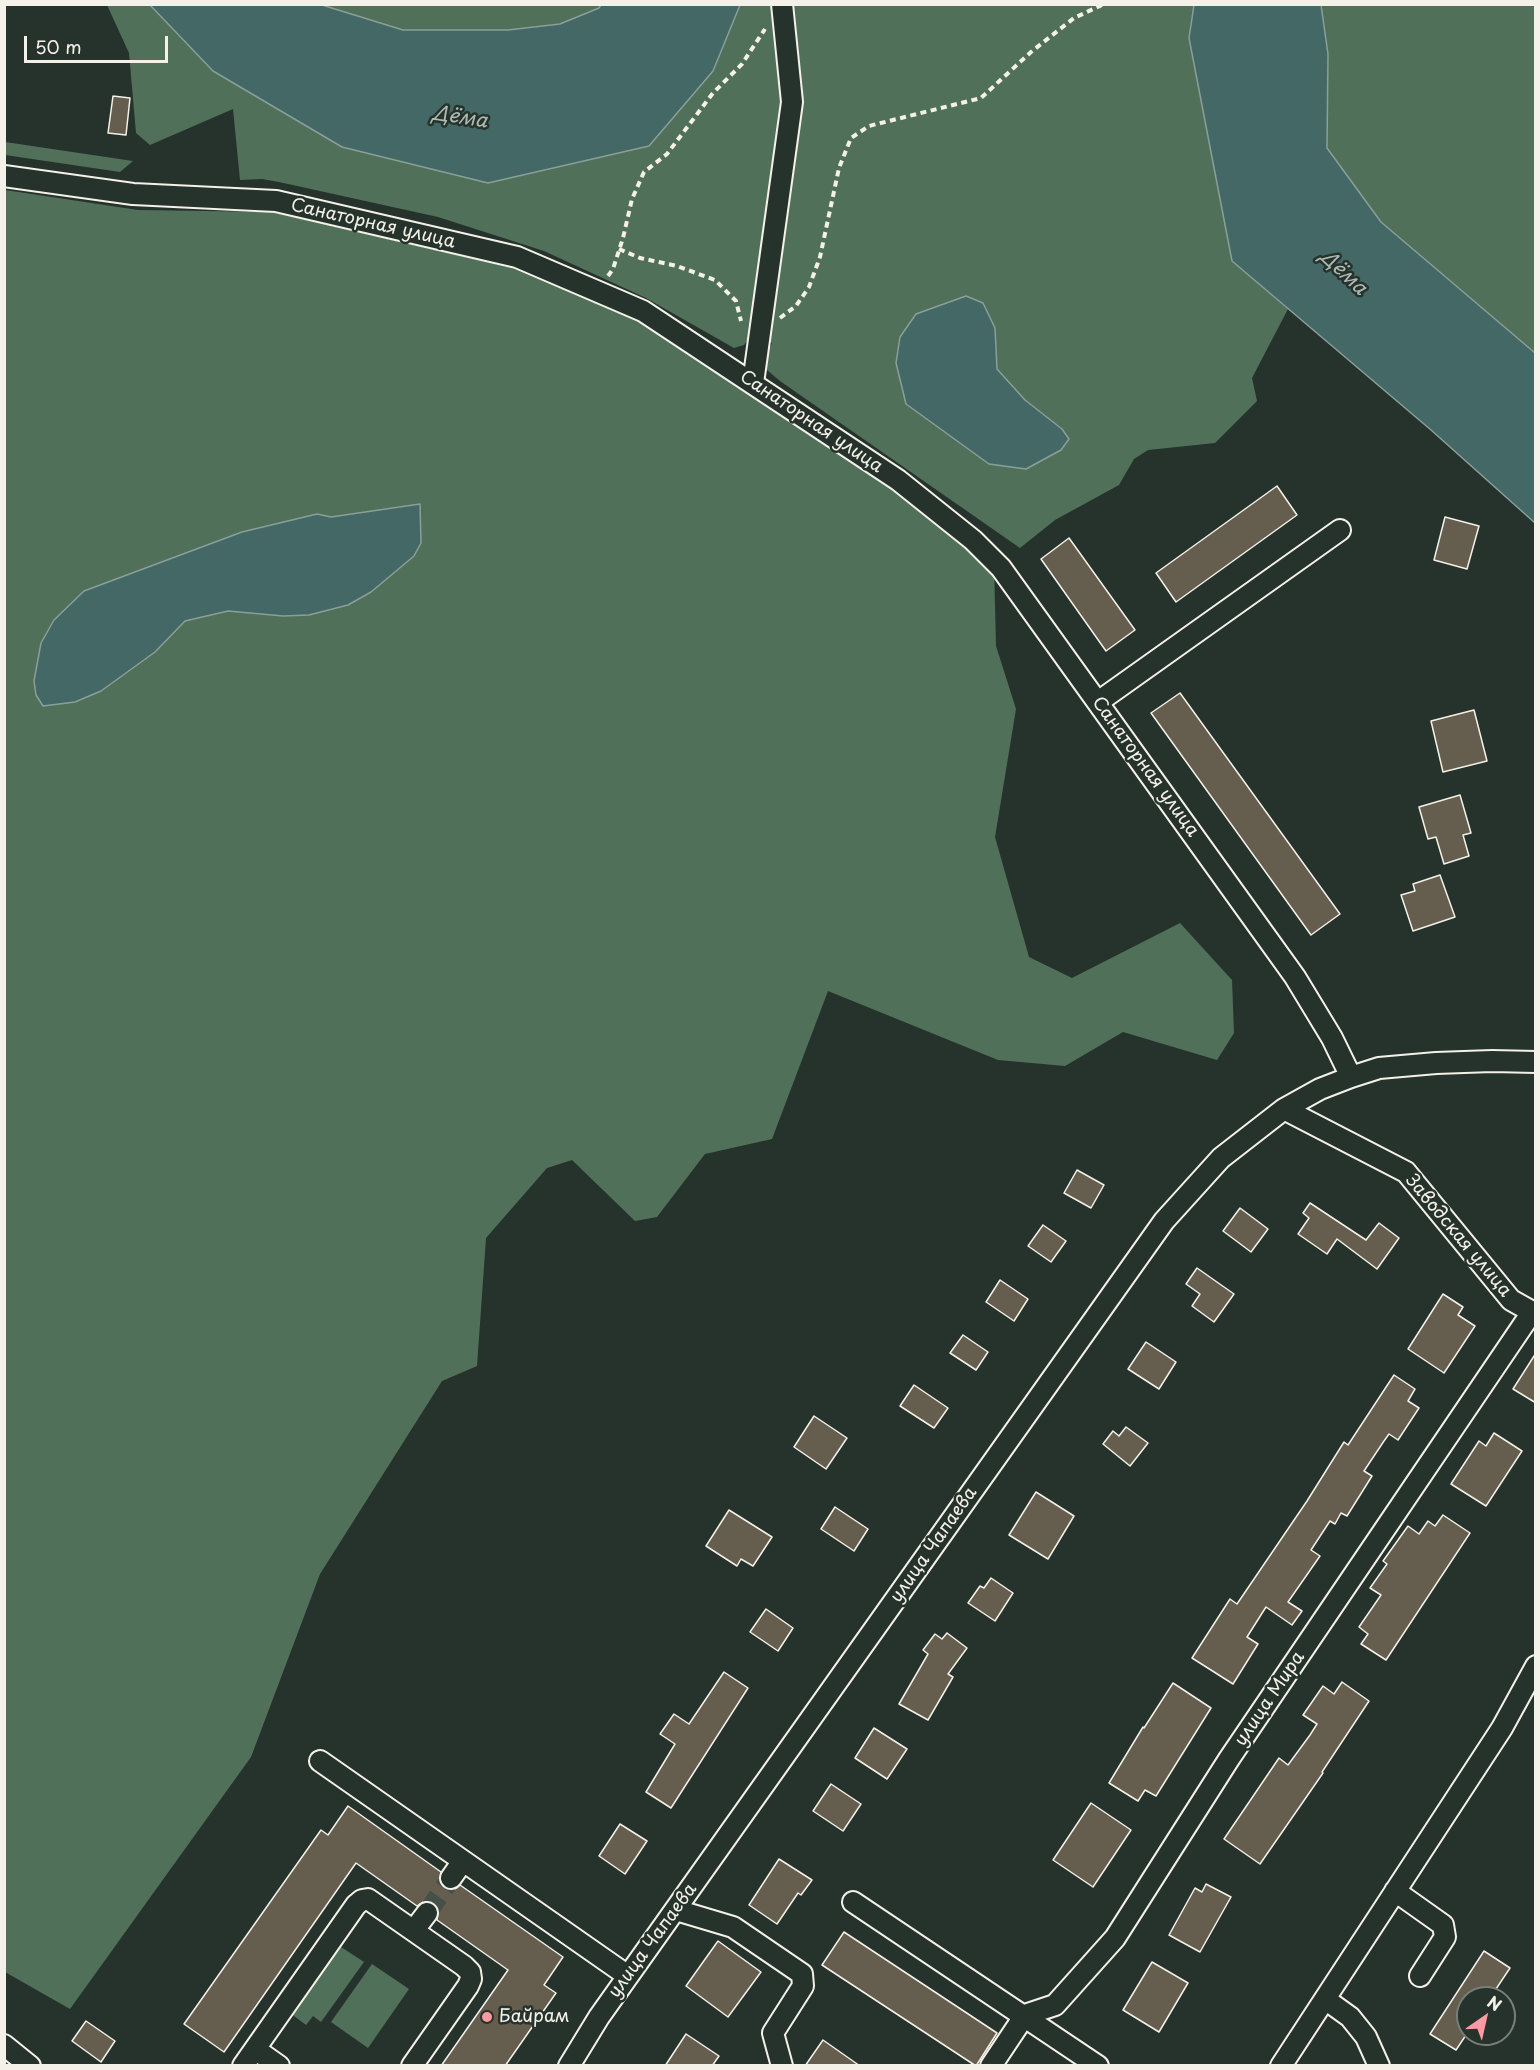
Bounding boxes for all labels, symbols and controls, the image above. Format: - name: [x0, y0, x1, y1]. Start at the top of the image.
- scale bar: [27, 24, 171, 62]
- text: 50 m: [35, 33, 82, 60]
- water label: Дёма: [431, 102, 489, 134]
- street label: Санаторная улица: [289, 195, 457, 253]
- water label: Дёма: [1315, 245, 1371, 301]
- street label: Санаторная улица: [735, 366, 887, 478]
- street label: Санаторная улица: [1087, 693, 1203, 841]
- street label: Заводская улица: [1400, 1170, 1516, 1302]
- street label: улица Чапаева: [886, 1483, 982, 1607]
- street label: улица Мира: [1230, 1648, 1310, 1750]
- street label: улица Чапаева: [604, 1880, 702, 2002]
- north arrow: [1456, 1986, 1516, 2046]
- text: N: [1483, 1989, 1507, 2016]
- place label: Байрам: [499, 2006, 570, 2028]
- marker: Байрам: [480, 2010, 494, 2024]

